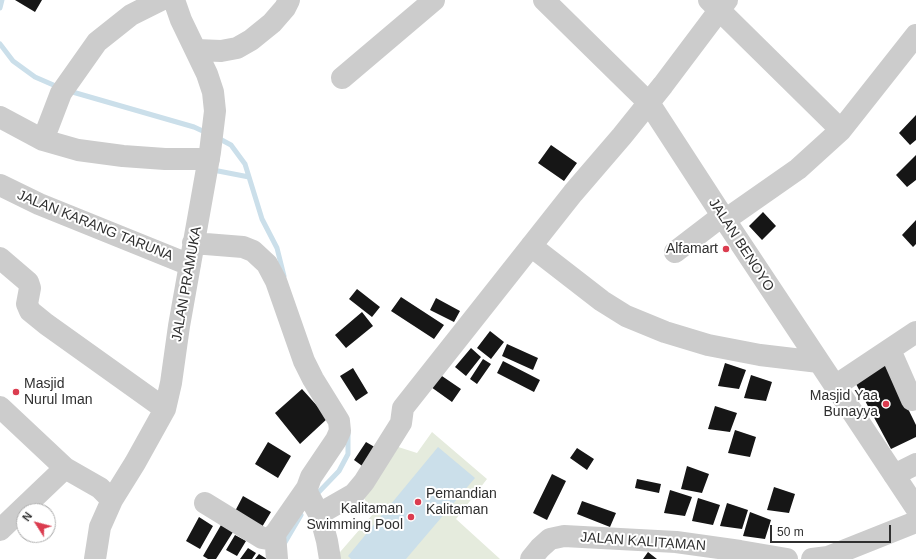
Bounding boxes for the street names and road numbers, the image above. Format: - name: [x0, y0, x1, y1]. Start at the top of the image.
- street label: JALAN KARANG TARUNA: [14, 187, 176, 265]
- street label: JALAN BENOYO: [705, 195, 777, 295]
- street label: JALAN PRAMUKA: [169, 225, 205, 343]
- street label: JALAN KALITAMAN: [580, 529, 706, 555]

